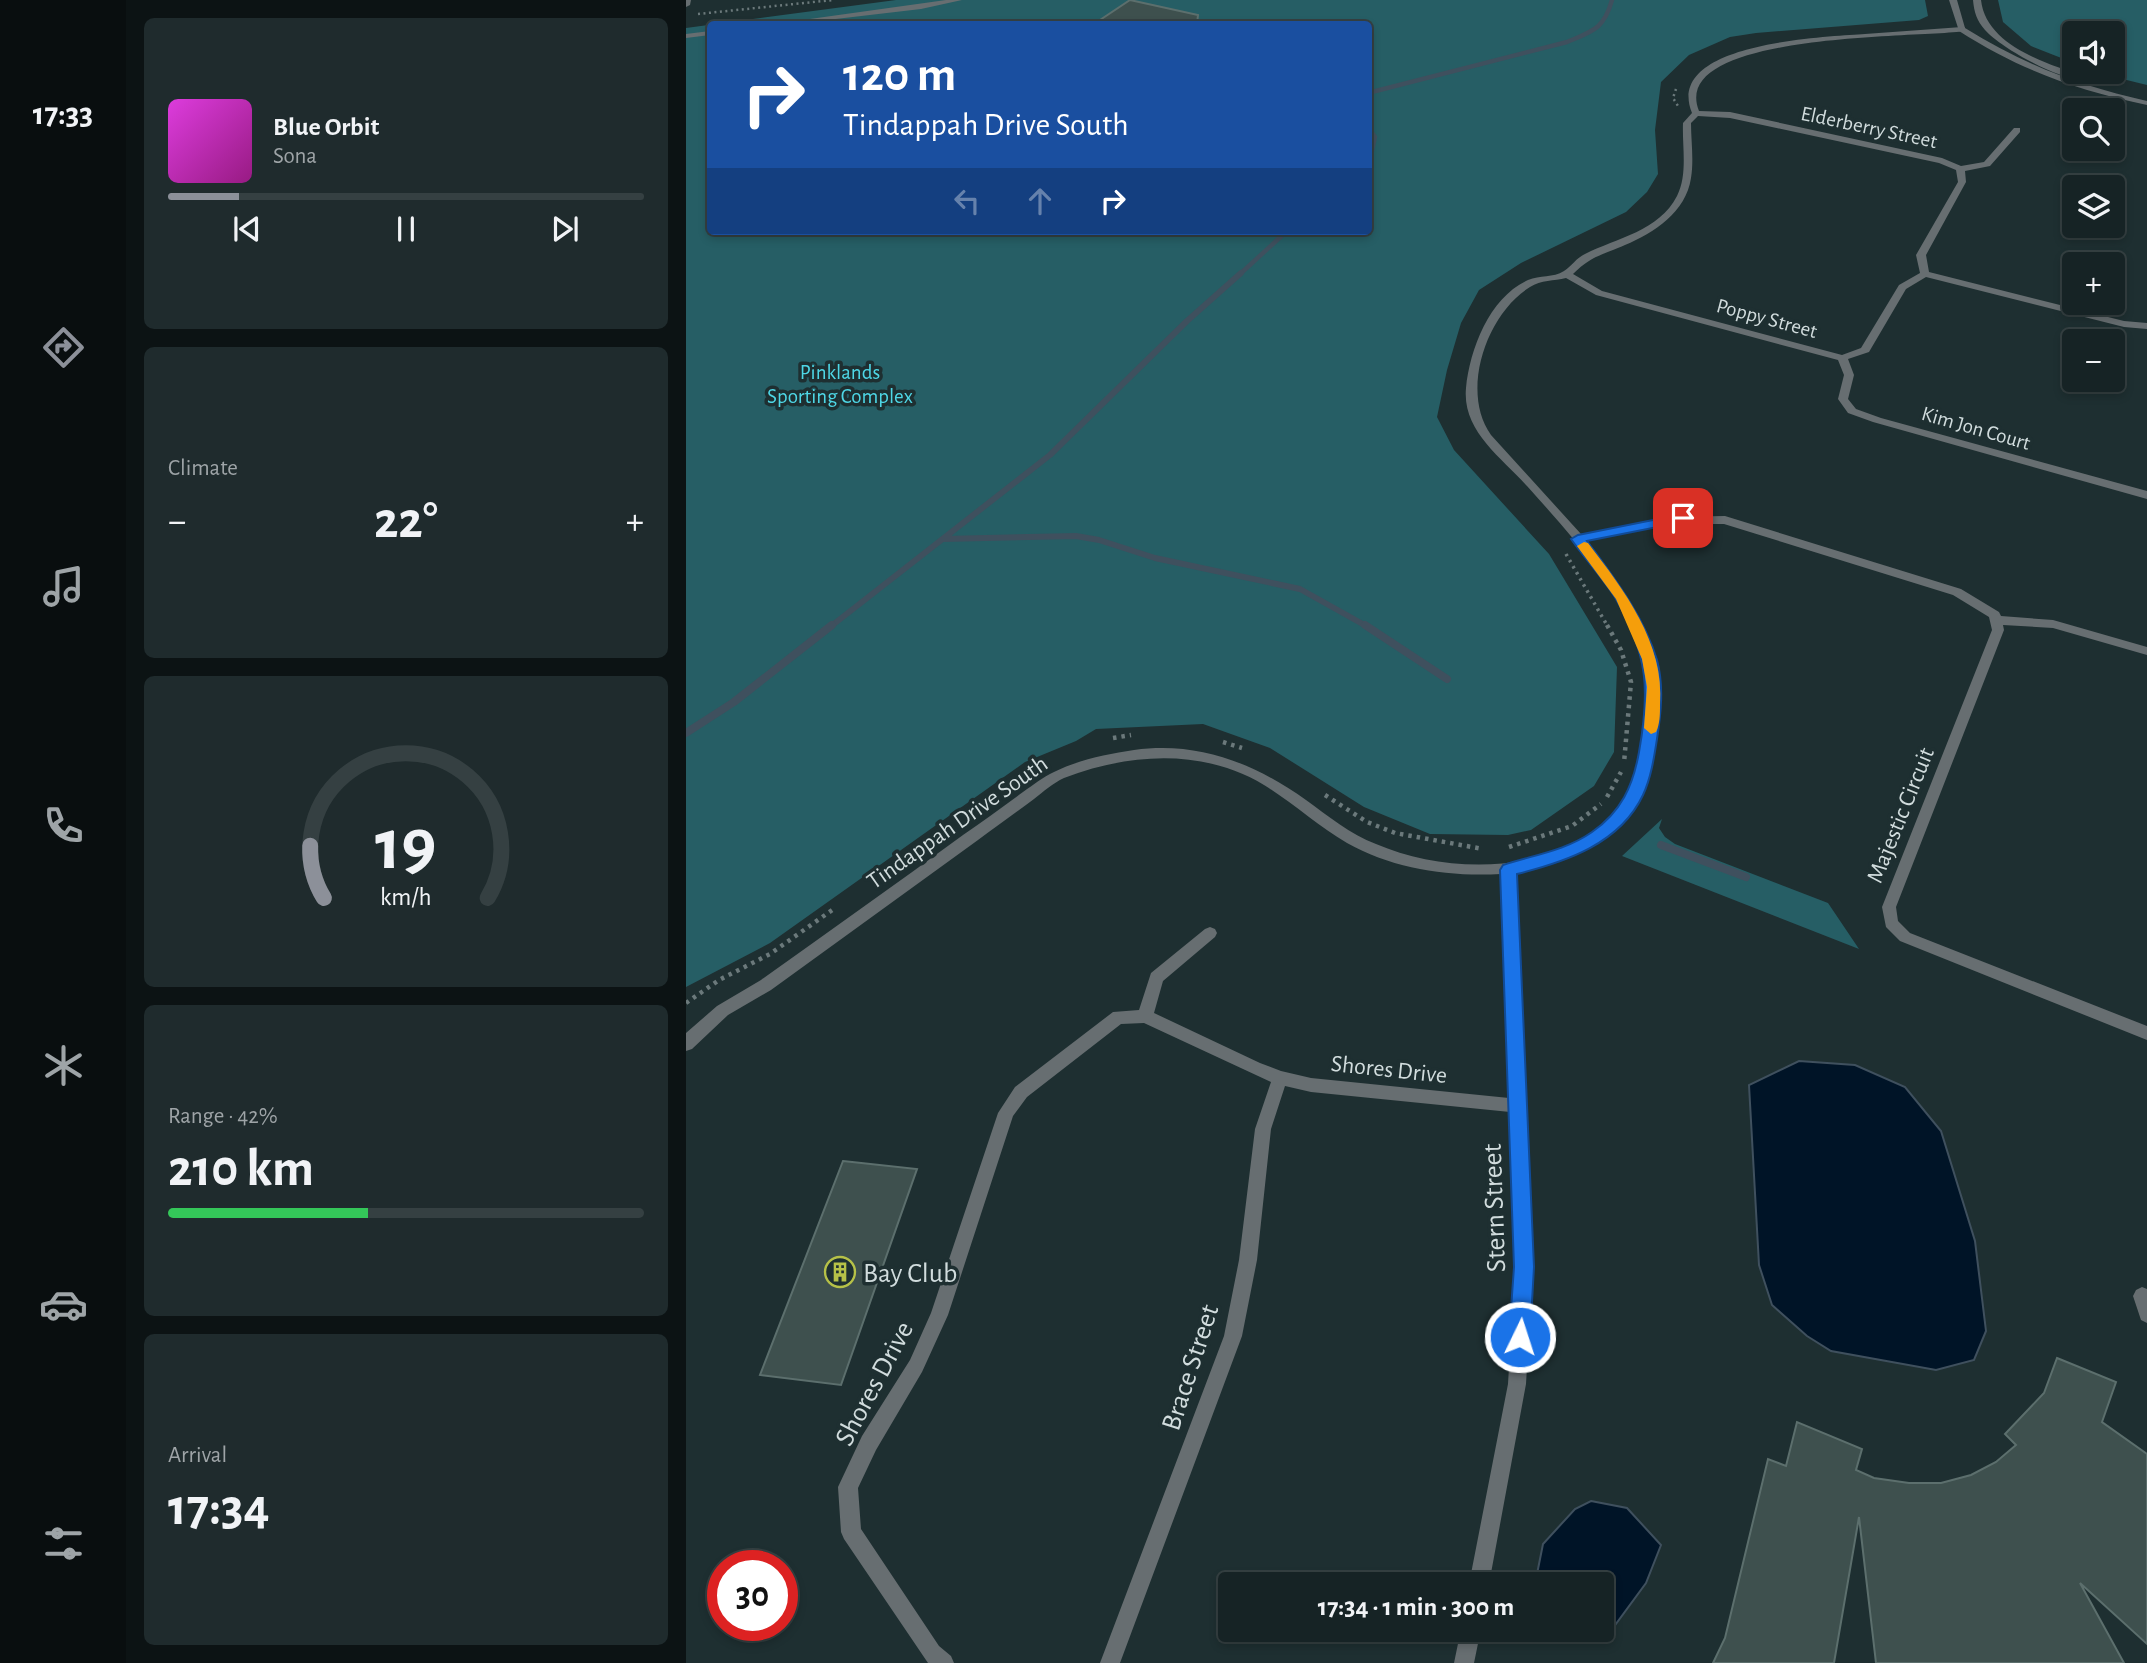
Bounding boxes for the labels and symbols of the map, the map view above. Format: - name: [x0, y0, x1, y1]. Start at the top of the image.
- street label: Elderberry Street: [1799, 103, 1939, 152]
- street label: Poppy Street: [1714, 295, 1820, 342]
- park label: Pinklands Sporting Complex: [767, 362, 913, 407]
- street label: Kim Jon Court: [1919, 403, 2033, 454]
- pin: [1653, 488, 1713, 548]
- street label: Majestic Circuit: [1863, 744, 1939, 886]
- street label: Tindappah Drive South: [863, 752, 1052, 894]
- street label: Shores Drive: [1330, 1052, 1448, 1088]
- street label: Stern Street: [1479, 1143, 1511, 1273]
- building icon: Bay Club: [823, 1255, 857, 1289]
- place label: Bay Club: [863, 1260, 957, 1288]
- position arrow: [1483, 1300, 1557, 1374]
- street label: Brace Street: [1157, 1301, 1224, 1434]
- street label: Shores Drive: [830, 1317, 919, 1451]
- speed limit sign: 30: [707, 1550, 798, 1641]

